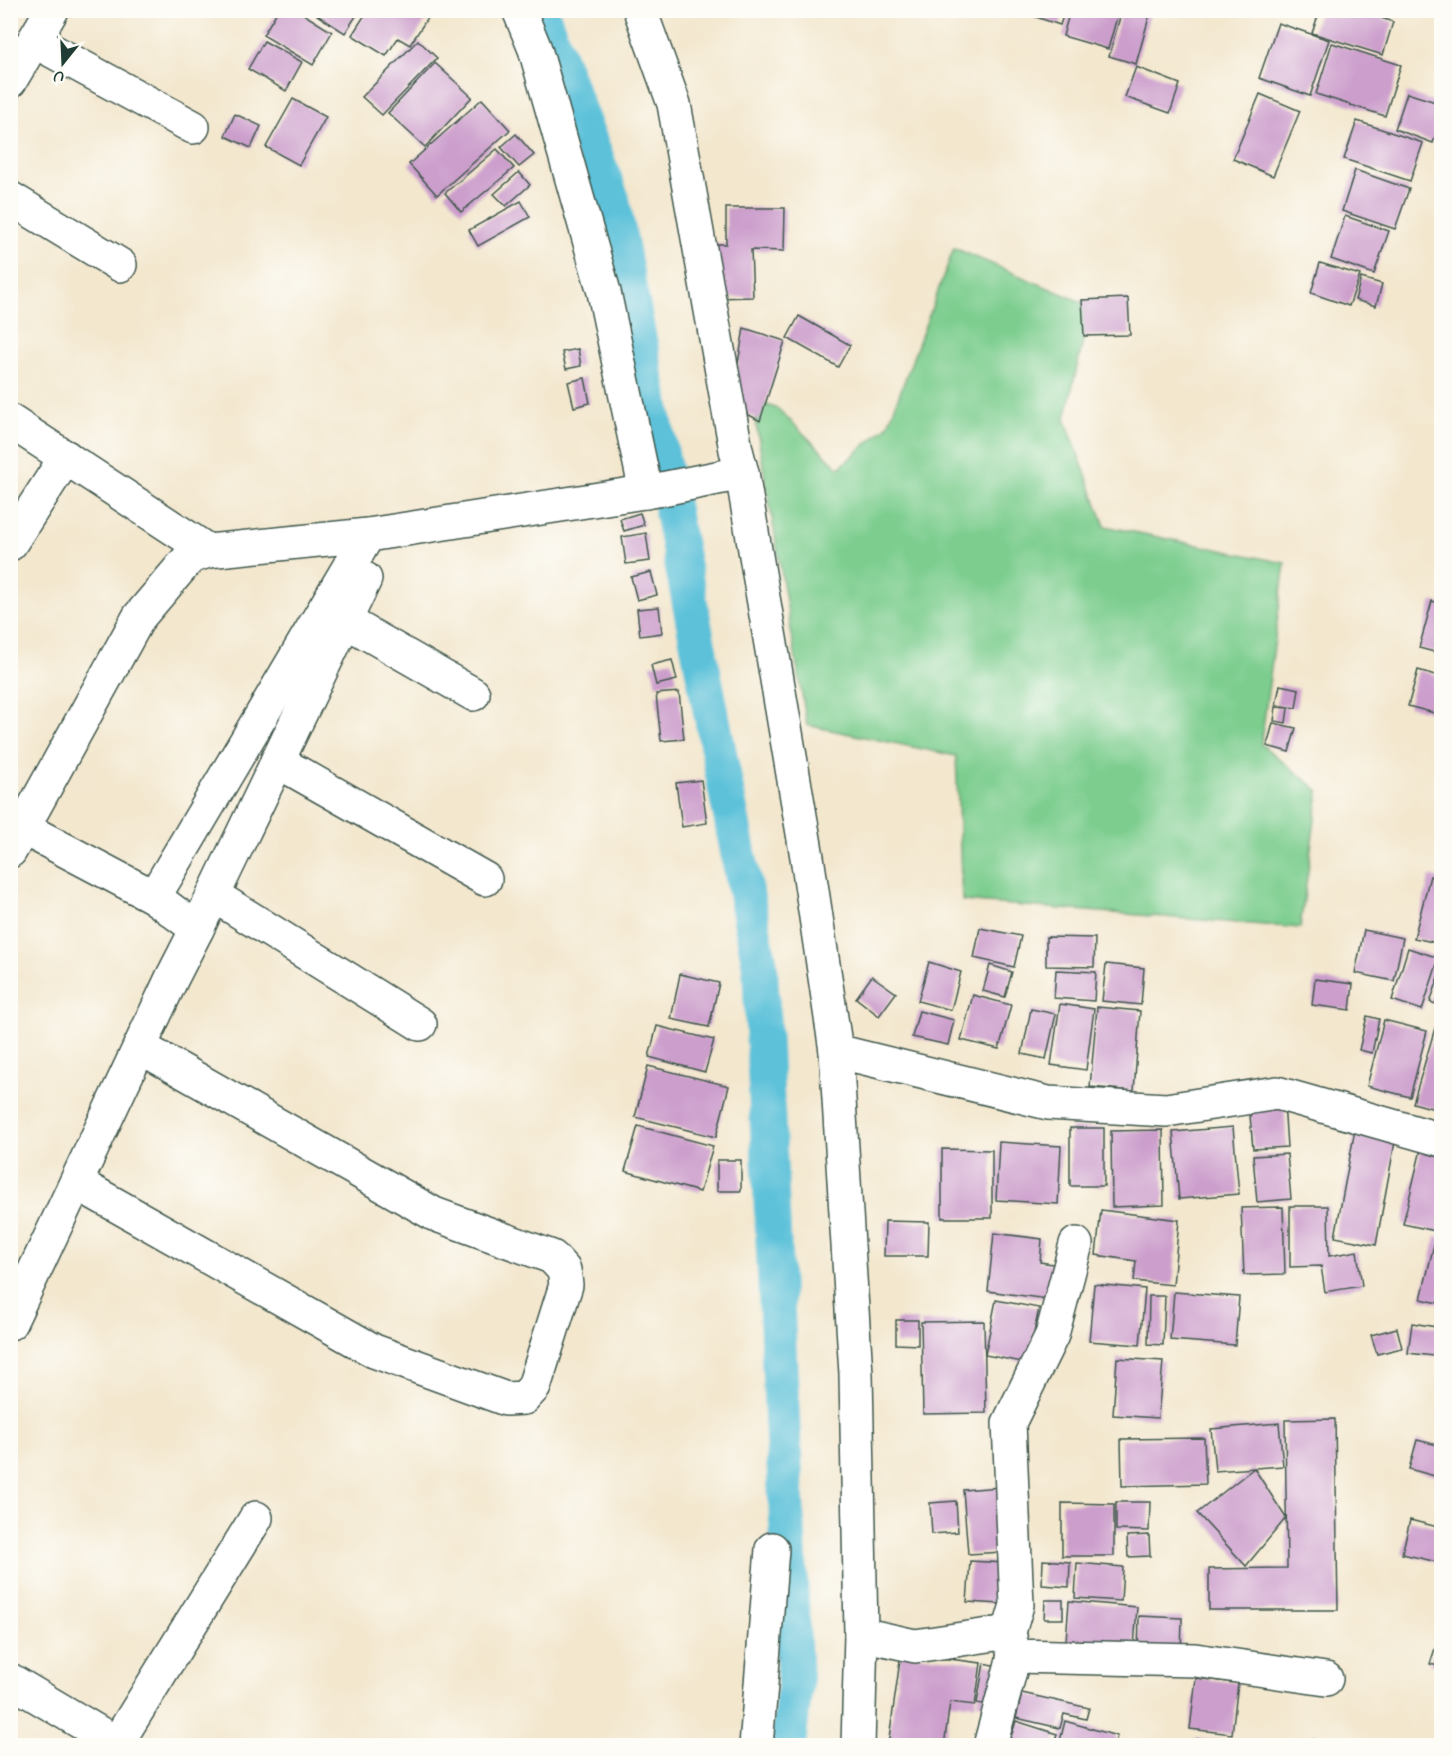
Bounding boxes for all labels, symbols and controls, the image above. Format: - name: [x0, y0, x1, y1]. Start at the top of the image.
- north arrow: [33, 33, 93, 93]
- text: U: [51, 64, 67, 87]

